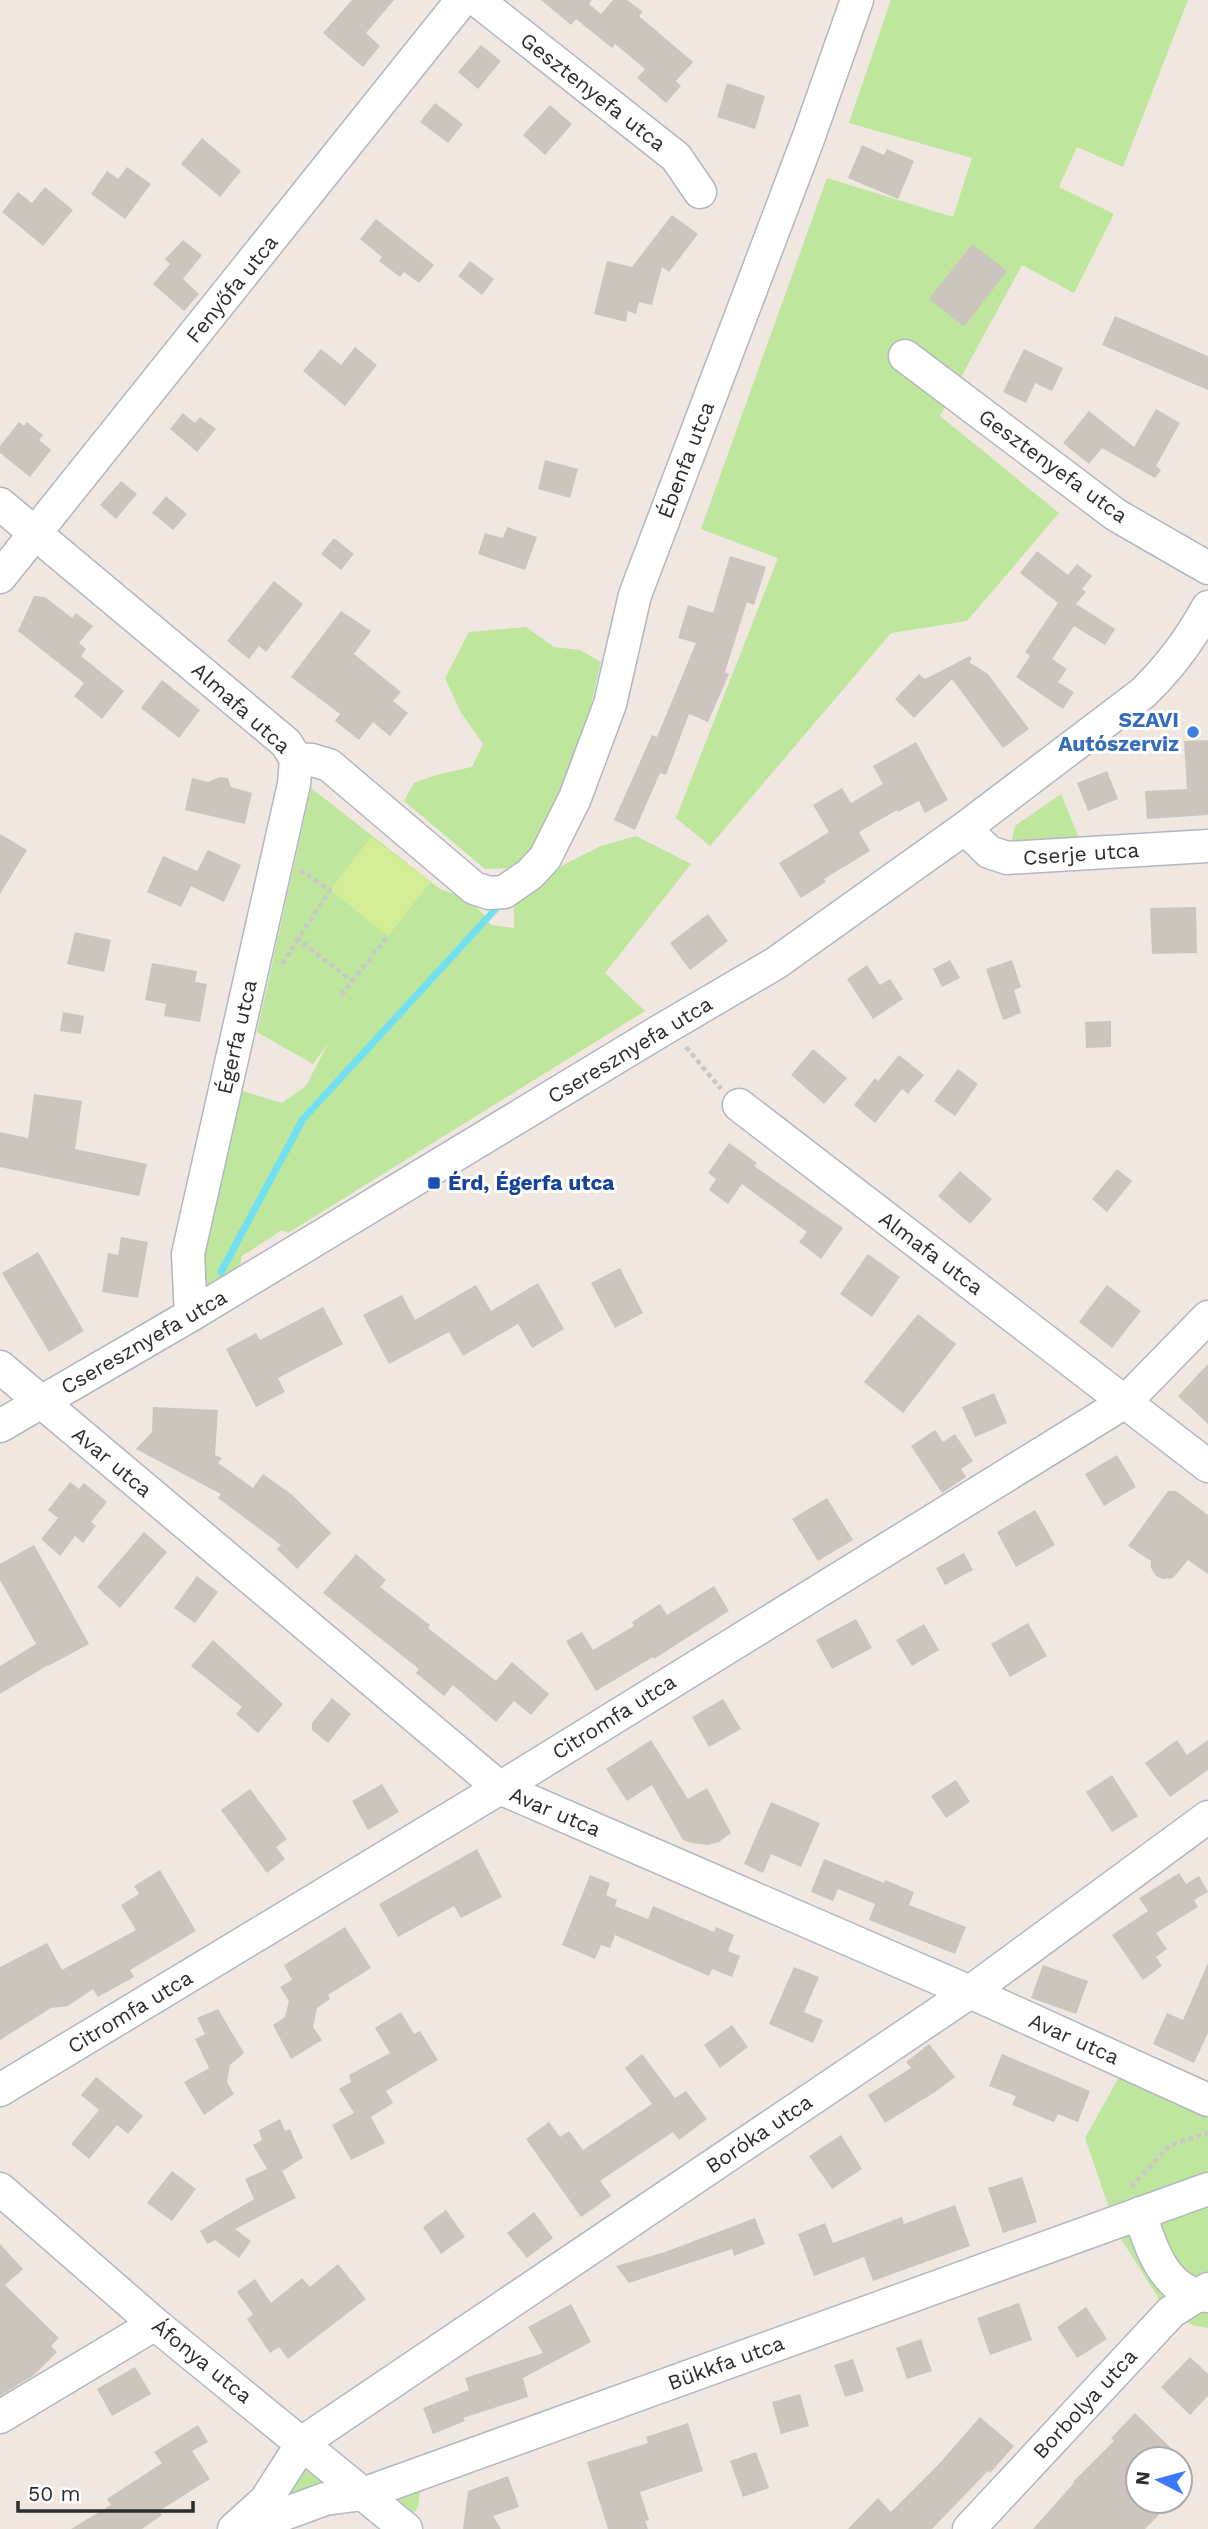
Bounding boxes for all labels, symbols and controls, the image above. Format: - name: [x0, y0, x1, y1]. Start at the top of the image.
- street label: Gesztenyefa utca: [516, 27, 671, 156]
- street label: Fenyőfa utca: [181, 230, 283, 348]
- street label: Ébenfa utca: [652, 398, 719, 522]
- street label: Gesztenyefa utca: [974, 403, 1133, 528]
- street label: Almafa utca: [187, 657, 296, 758]
- place label: SZAVI Autószerviz: [1058, 707, 1179, 756]
- marker: SZAVI Autószerviz: [1185, 724, 1201, 740]
- street label: Cserje utca: [1022, 837, 1140, 870]
- street label: Égerfa utca: [211, 977, 262, 1097]
- street label: Cseresznyefa utca: [543, 991, 717, 1109]
- place label: Érd, Égerfa utca: [448, 1170, 615, 1195]
- marker: Érd, Égerfa utca: [426, 1175, 442, 1191]
- street label: Almafa utca: [874, 1205, 988, 1300]
- street label: Cseresznyefa utca: [56, 1284, 231, 1399]
- street label: Avar utca: [67, 1421, 157, 1502]
- street label: Citromfa utca: [547, 1669, 680, 1765]
- street label: Avar utca: [506, 1781, 605, 1842]
- street label: Citromfa utca: [63, 1964, 197, 2059]
- street label: Avar utca: [1025, 2008, 1123, 2070]
- street label: Boróka utca: [701, 2089, 817, 2178]
- street label: Áfonya utca: [147, 2313, 257, 2409]
- street label: Bükkfa utca: [664, 2330, 788, 2395]
- street label: Borbolya utca: [1027, 2343, 1142, 2464]
- north arrow: [1124, 2445, 1194, 2515]
- scale bar: [18, 2470, 192, 2514]
- text: N: [1130, 2470, 1155, 2486]
- text: 50 m: [28, 2481, 80, 2506]

